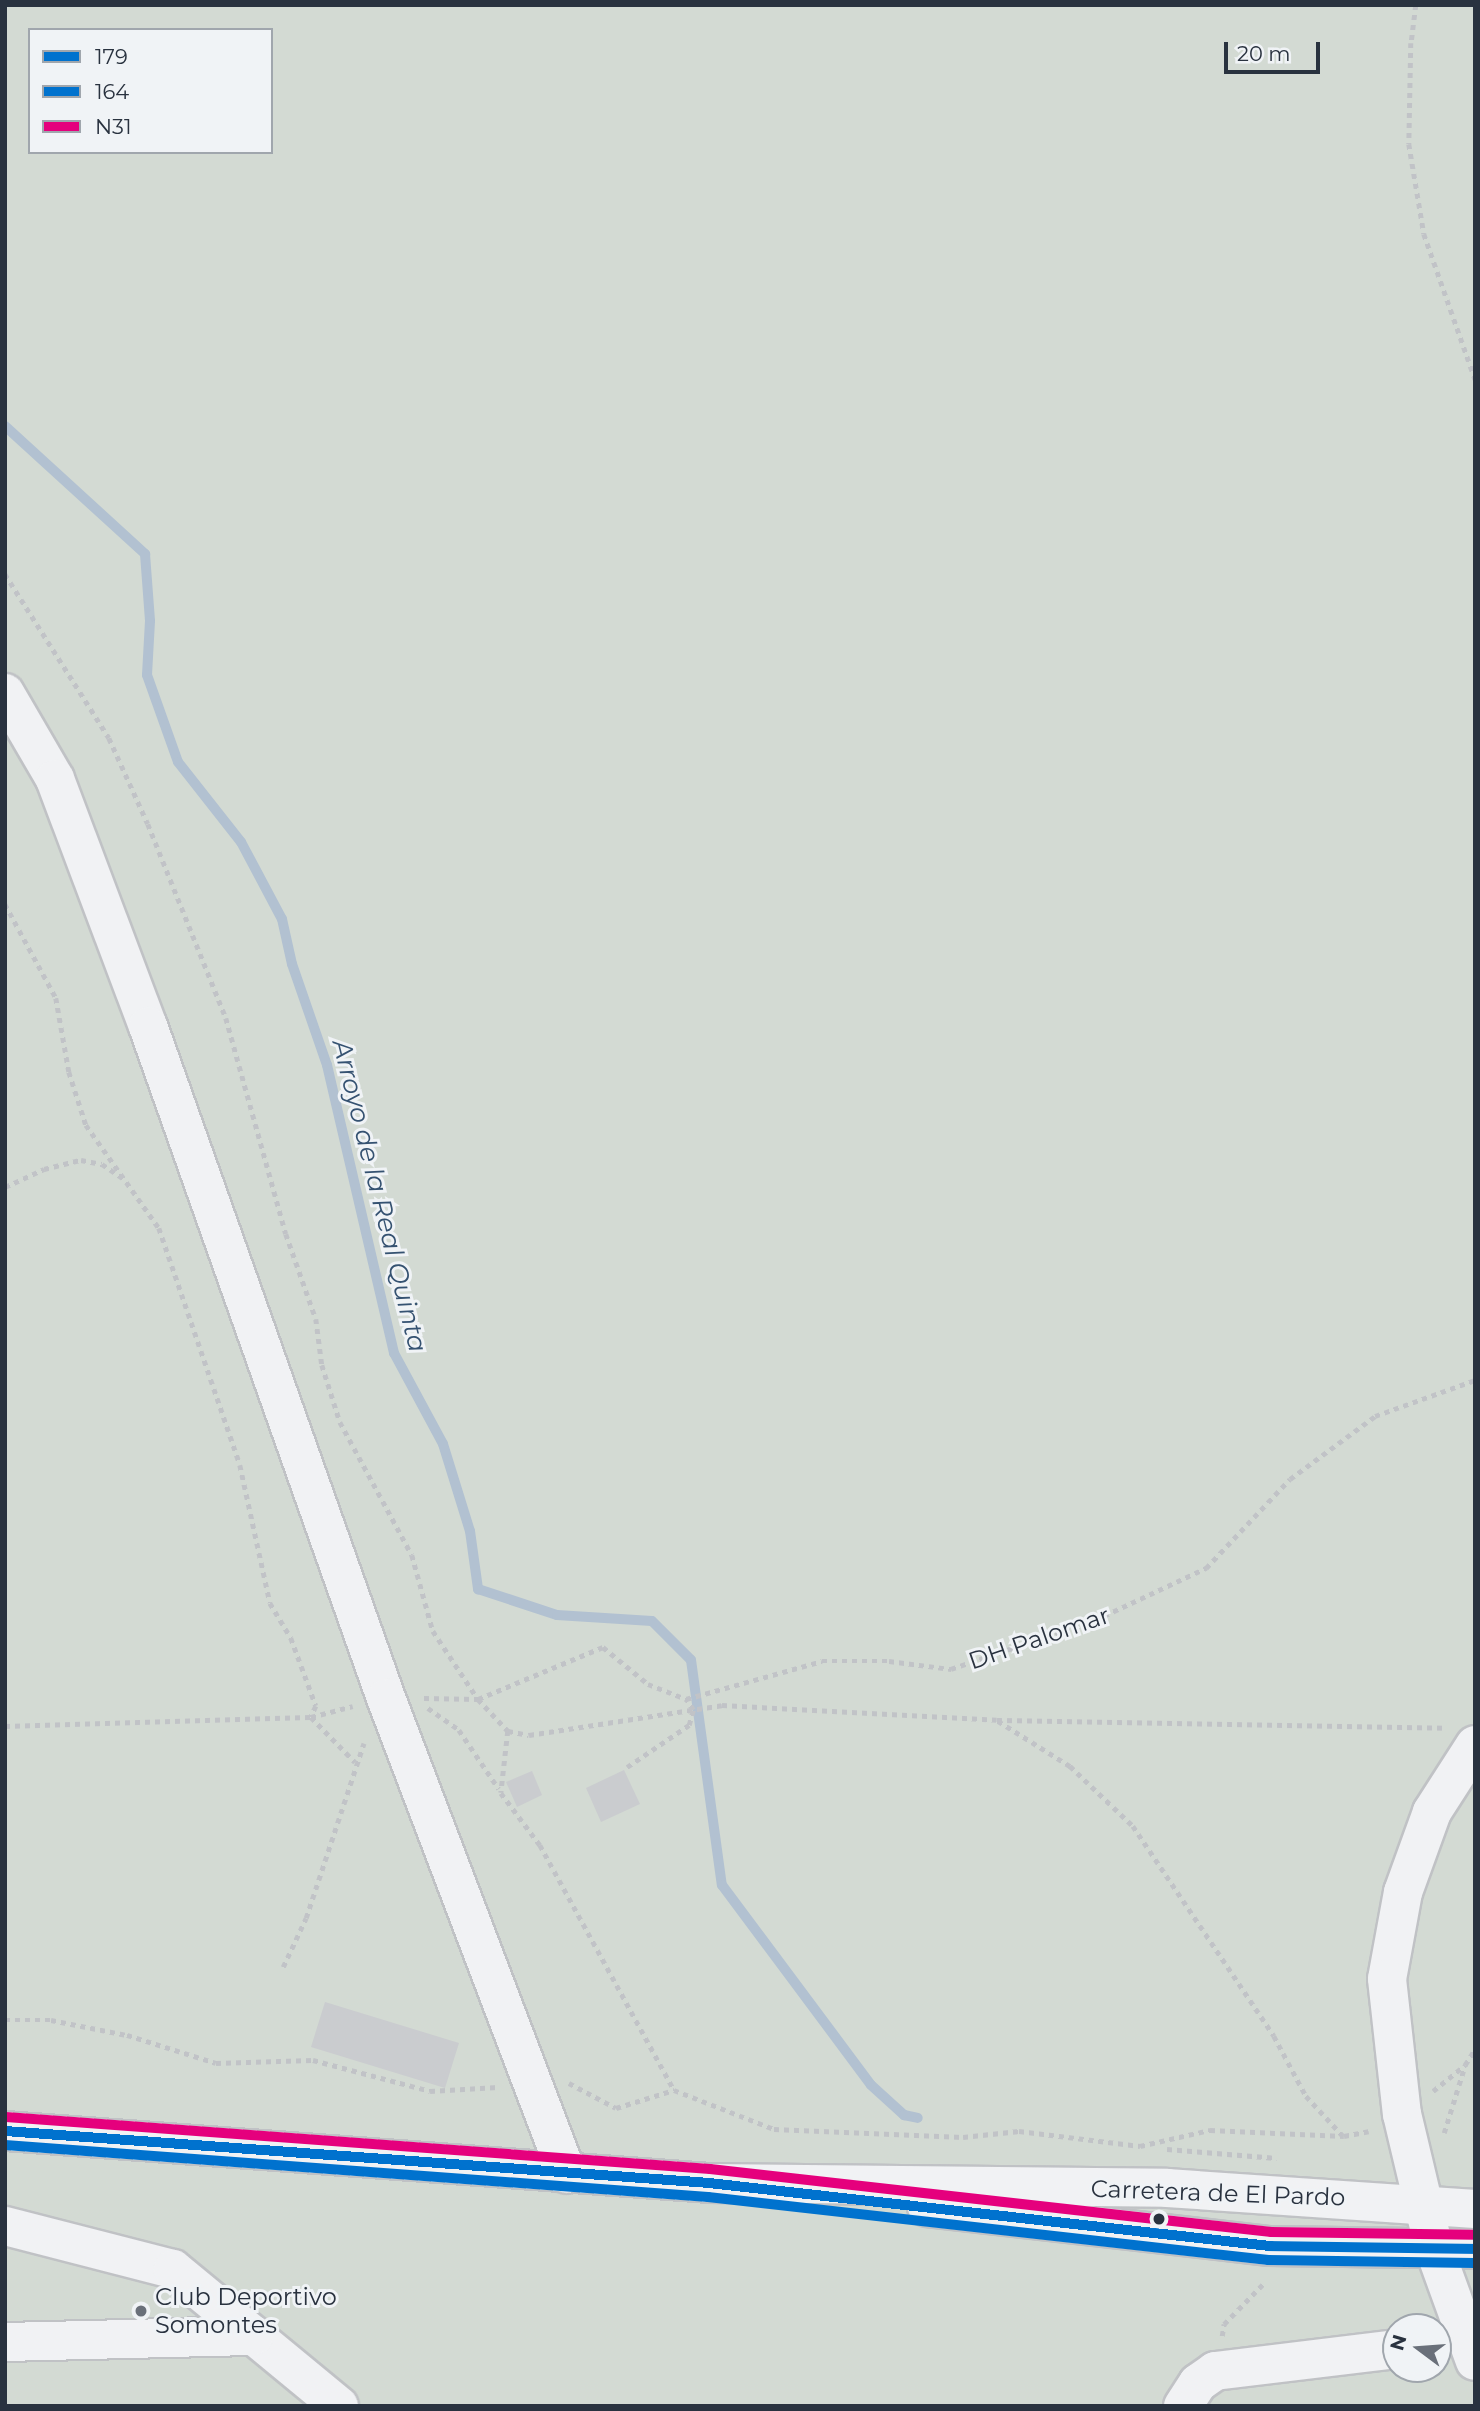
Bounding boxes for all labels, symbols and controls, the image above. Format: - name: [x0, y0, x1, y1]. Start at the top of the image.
- legend: [28, 28, 273, 154]
- scale bar: [1228, 28, 1324, 72]
- text: 20 m: [1237, 41, 1291, 66]
- text: 179: [95, 44, 128, 69]
- text: 164: [95, 79, 129, 104]
- text: N31: [95, 114, 132, 139]
- water label: Arroyo de la Real Quinta: [325, 1037, 433, 1355]
- street label: DH Palomar: [965, 1600, 1113, 1676]
- street label: Carretera de El Pardo: [1090, 2174, 1346, 2212]
- unlabelled marker: [1152, 2212, 1166, 2226]
- place label: Club Deportivo Somontes: [155, 2283, 337, 2339]
- marker: Club Deportivo Somontes: [133, 2303, 149, 2319]
- north arrow: [1382, 2313, 1452, 2383]
- text: N: [1385, 2332, 1411, 2353]

